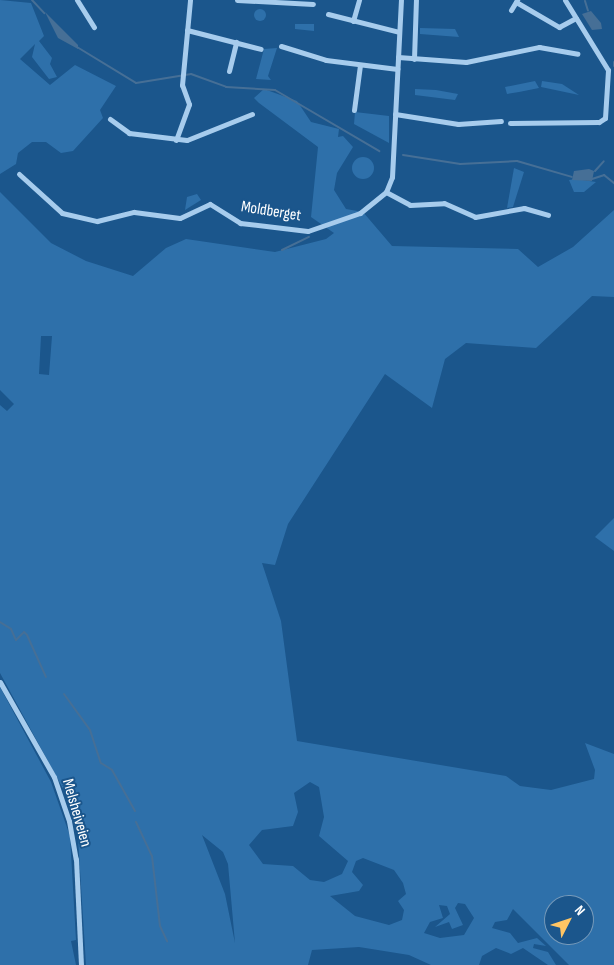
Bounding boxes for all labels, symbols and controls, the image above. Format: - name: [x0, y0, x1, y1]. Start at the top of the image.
- street label: Moldberget: [240, 198, 302, 226]
- street label: Melsheiveien: [57, 777, 95, 849]
- north arrow: [544, 895, 594, 945]
- text: N: [571, 902, 589, 919]

